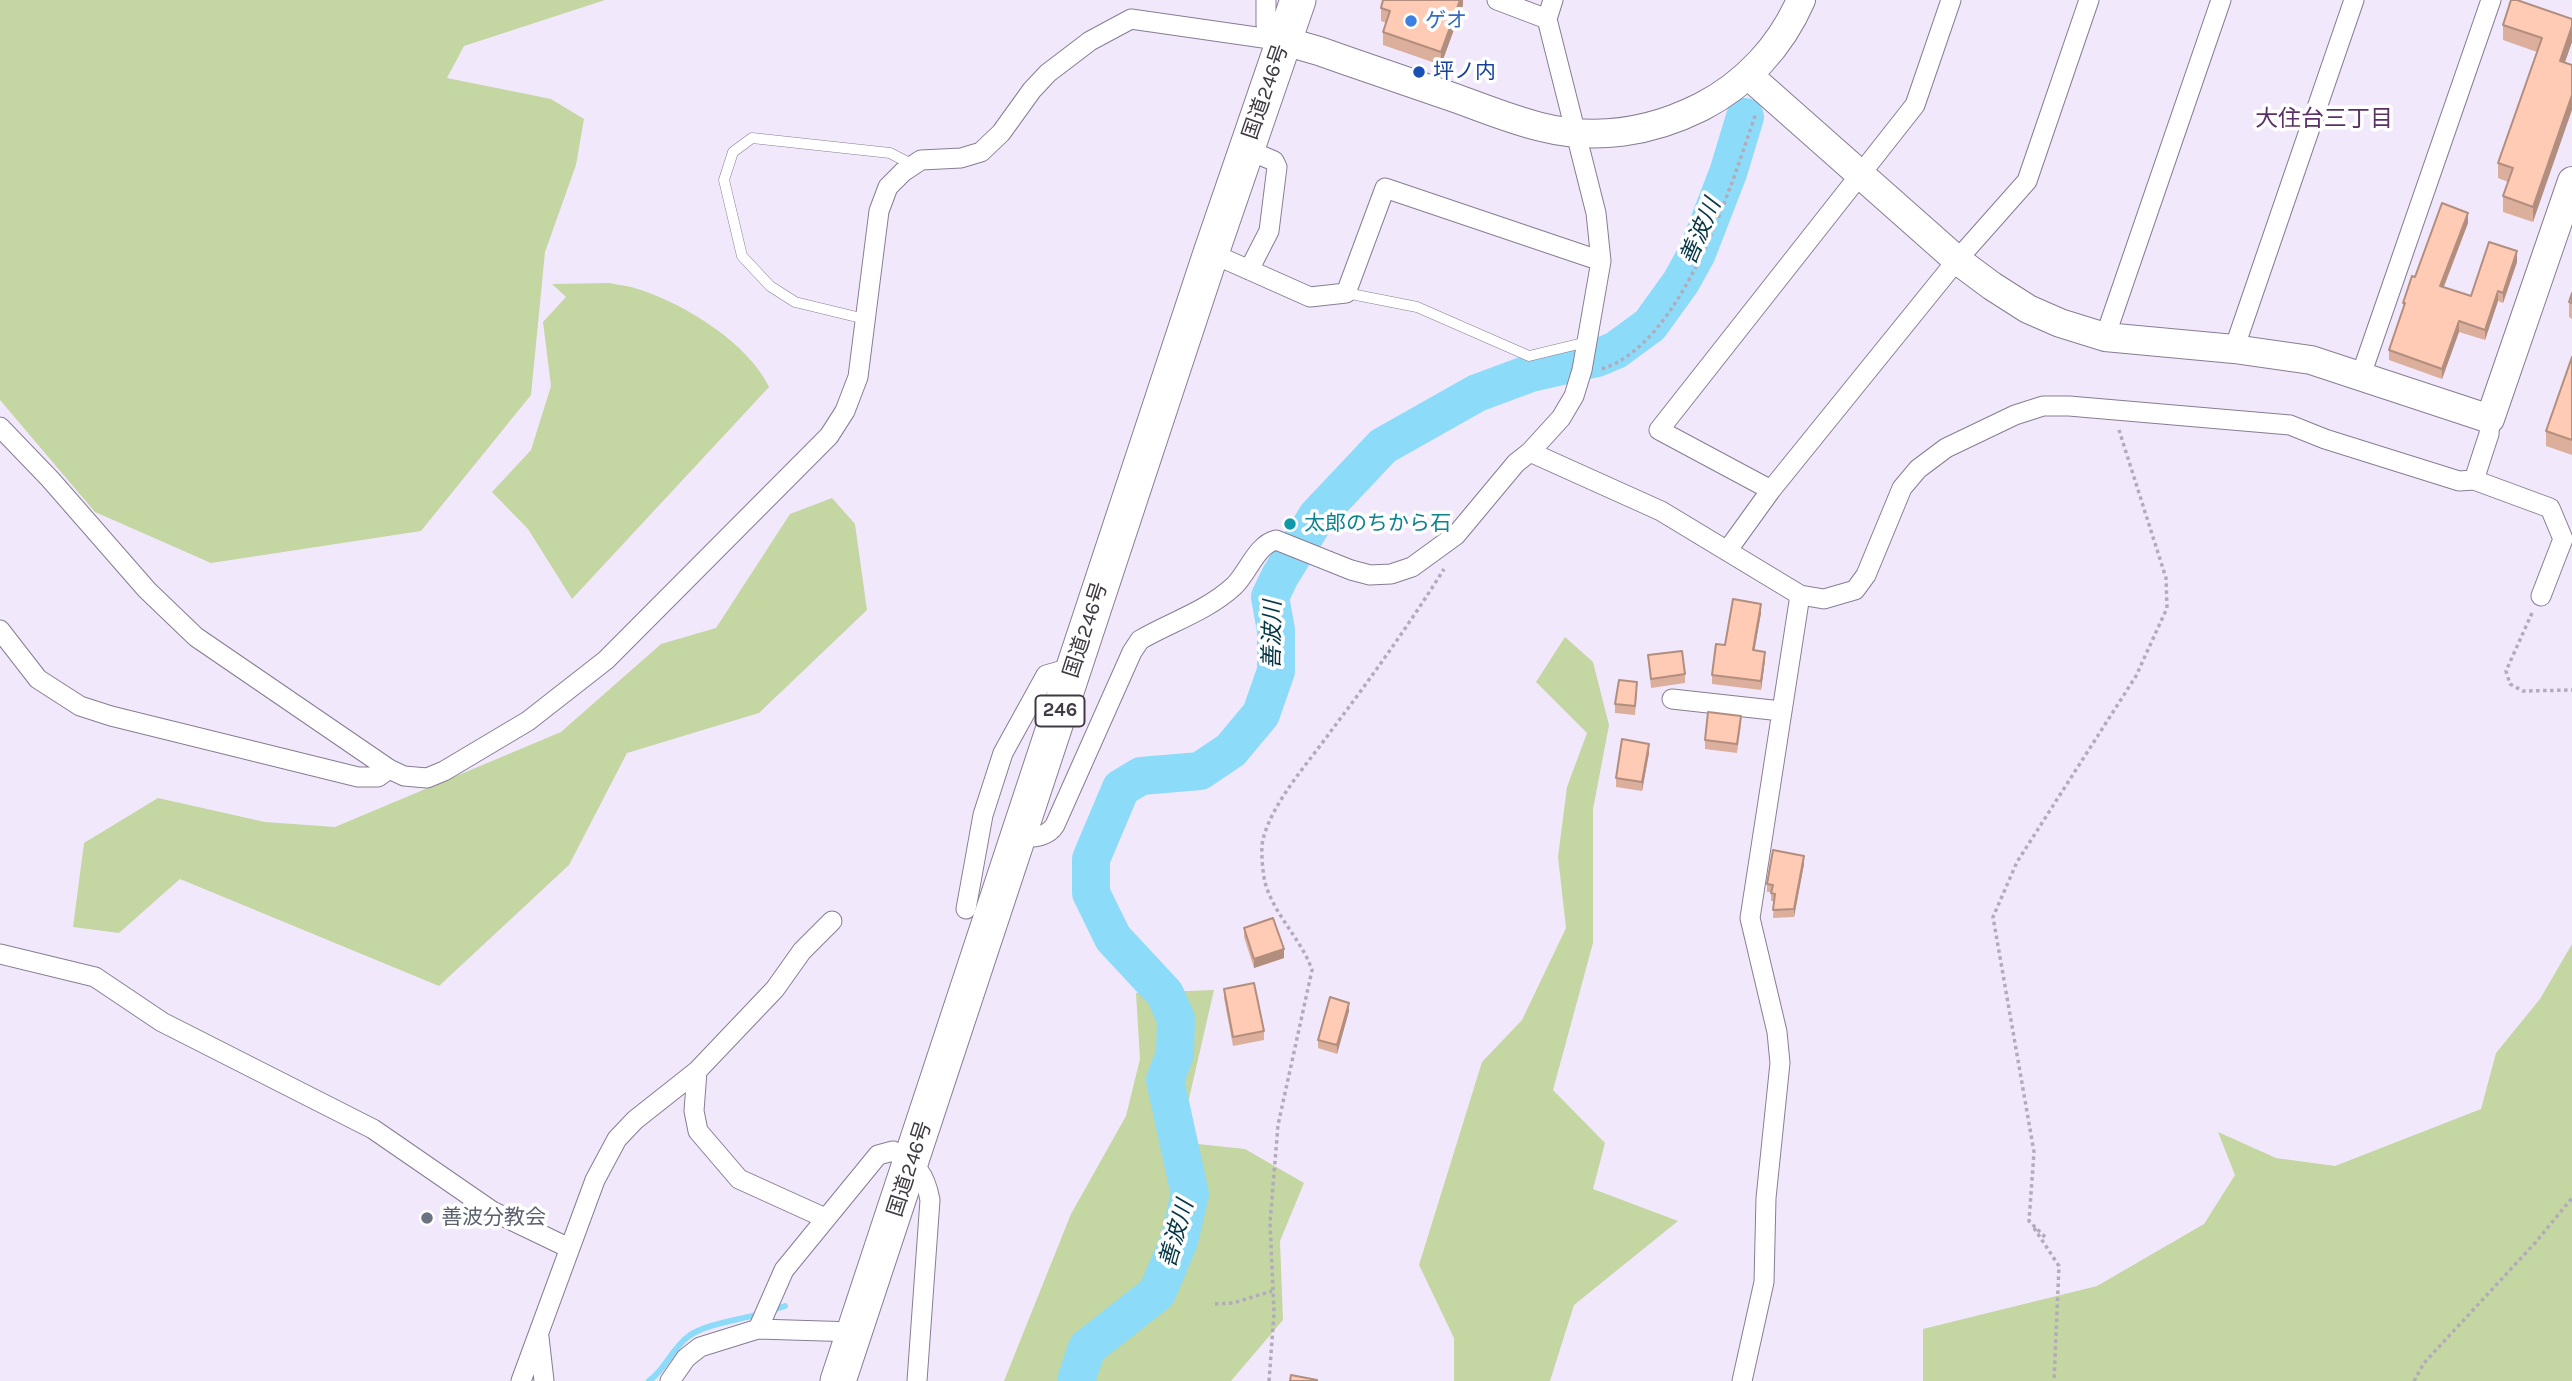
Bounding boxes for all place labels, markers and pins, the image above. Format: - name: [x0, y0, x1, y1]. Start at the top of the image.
- place label: ゲオ: [1425, 8, 1467, 34]
- marker: ゲオ: [1403, 13, 1419, 29]
- place label: 坪ノ内: [1433, 59, 1496, 85]
- marker: 坪ノ内: [1411, 64, 1427, 80]
- place label: 太郎のちから石: [1304, 511, 1451, 537]
- marker: 太郎のちから石: [1282, 516, 1298, 532]
- place label: 善波分教会: [441, 1205, 546, 1231]
- marker: 善波分教会: [419, 1210, 435, 1226]

